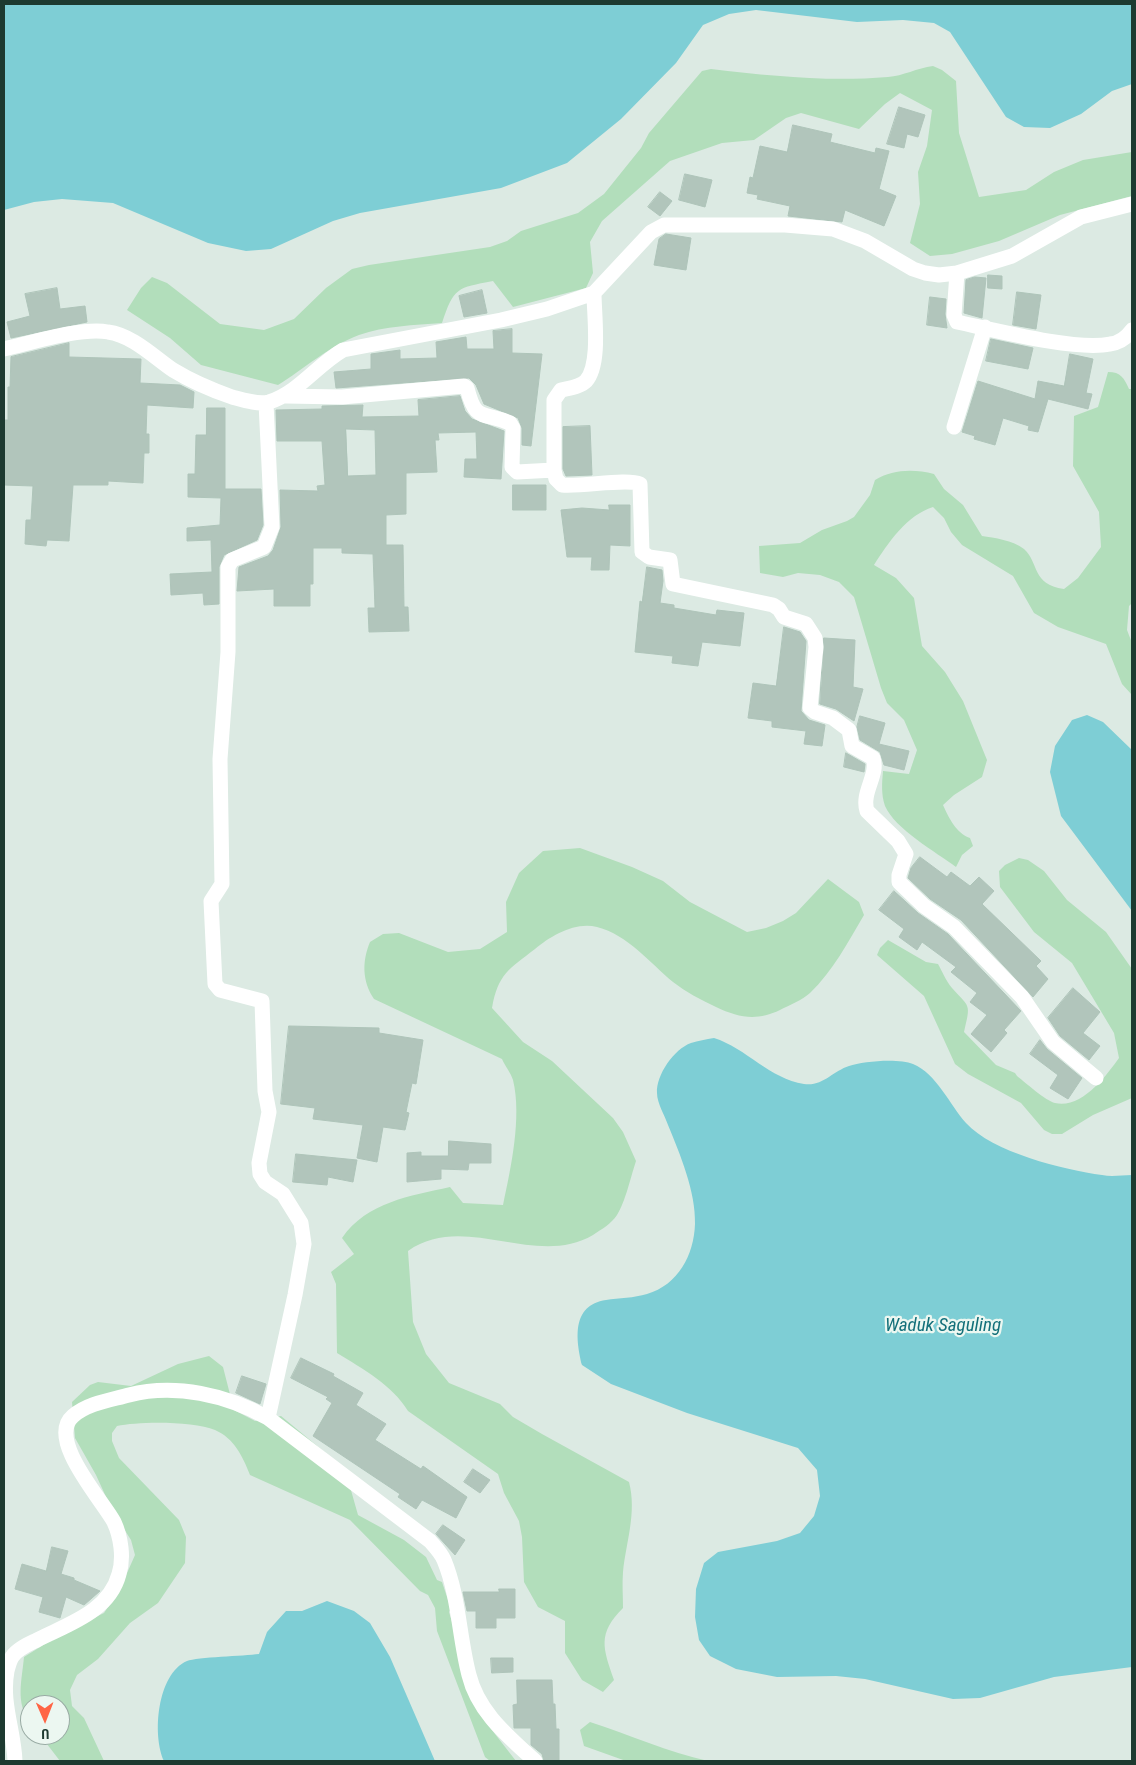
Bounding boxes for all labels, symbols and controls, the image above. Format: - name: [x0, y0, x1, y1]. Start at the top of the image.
- water label: Waduk Saguling: [885, 1315, 1001, 1337]
- north arrow: [20, 1695, 70, 1745]
- text: U: [41, 1726, 49, 1742]

